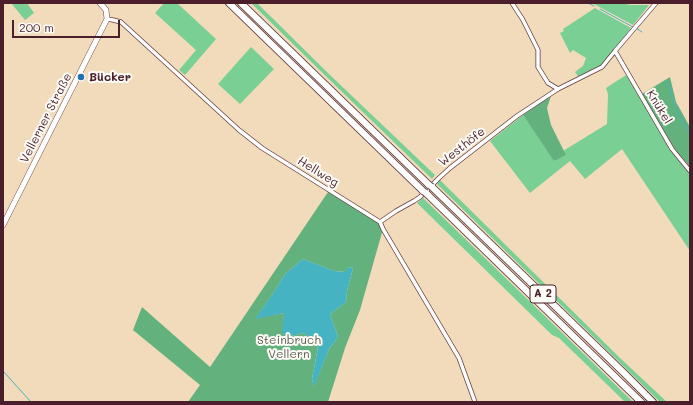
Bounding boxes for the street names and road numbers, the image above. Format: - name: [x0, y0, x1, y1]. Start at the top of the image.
- street label: Vellerner Straße: [17, 71, 75, 165]
- street label: Knükel: [643, 87, 675, 127]
- street label: Westhöfe: [436, 124, 488, 170]
- street label: Hellweg: [295, 154, 341, 190]
- road number: A 2: [530, 285, 556, 303]

